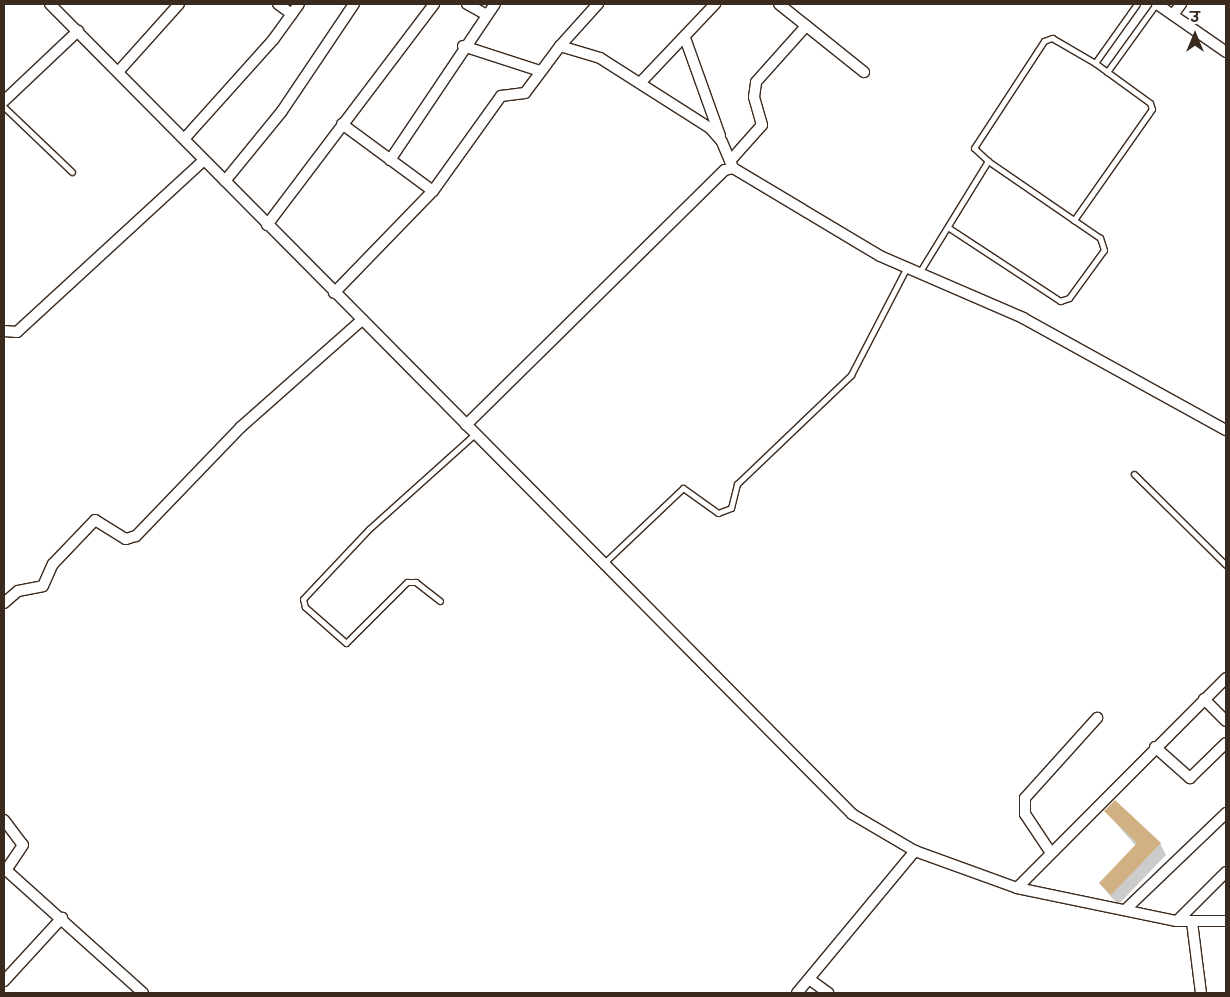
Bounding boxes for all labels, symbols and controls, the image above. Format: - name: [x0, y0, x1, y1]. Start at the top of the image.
- north arrow: [1170, 10, 1220, 60]
- text: उ: [1190, 11, 1200, 28]

